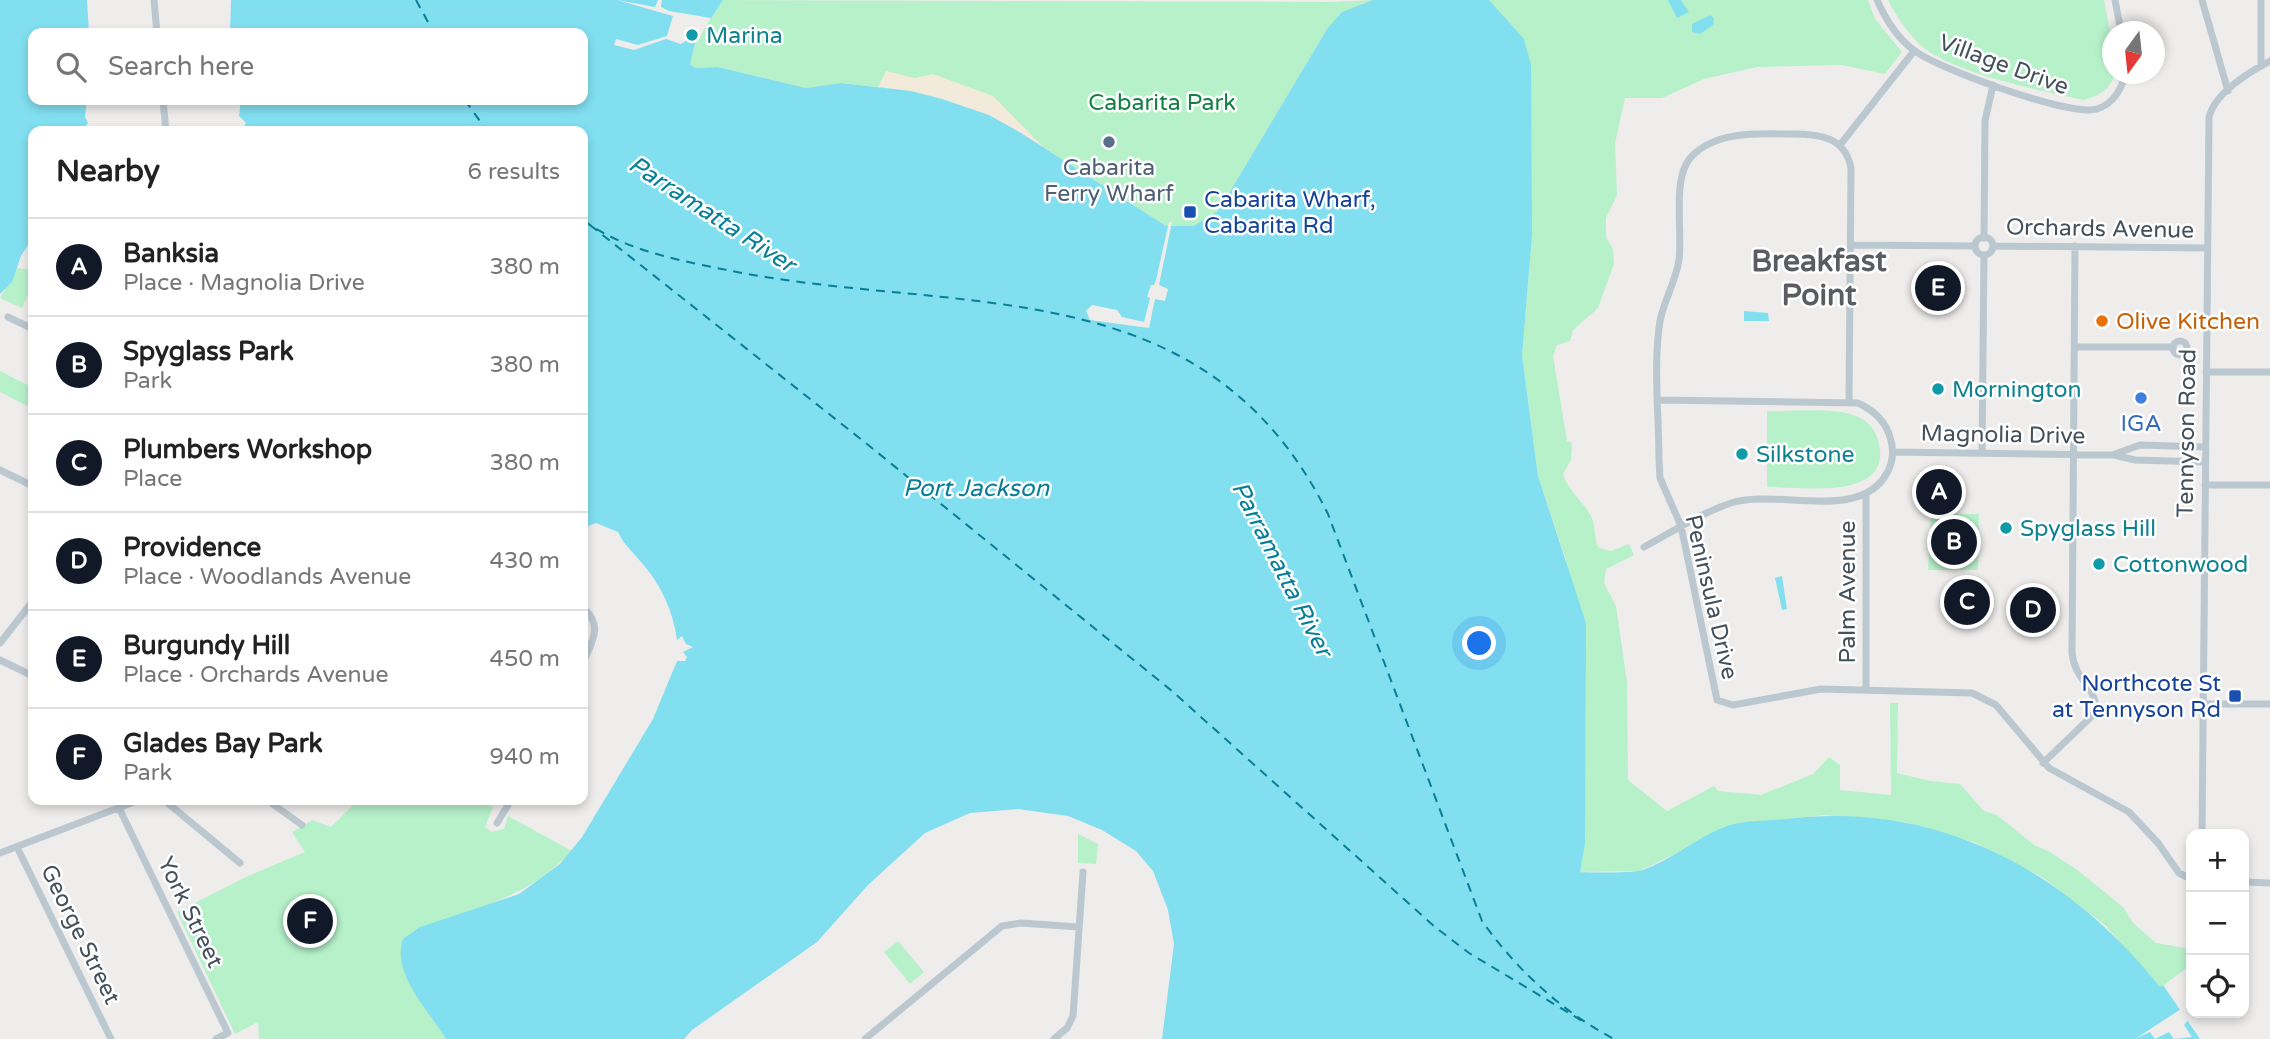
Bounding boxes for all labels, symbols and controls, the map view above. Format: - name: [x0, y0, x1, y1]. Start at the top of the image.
- north arrow: [2102, 21, 2165, 84]
- place label: Marina: [706, 22, 783, 50]
- marker: Marina: [684, 27, 700, 43]
- search box: [28, 28, 588, 105]
- street label: Village Drive: [1935, 29, 2072, 101]
- icon: search: [52, 48, 90, 86]
- text: Search here: [108, 51, 254, 82]
- park label: Cabarita Park: [1088, 89, 1236, 117]
- marker: Cabarita Ferry Wharf: [1101, 134, 1117, 150]
- water label: Parramatta River: [623, 150, 803, 281]
- text: Nearby: [56, 153, 160, 190]
- place label: Cabarita Ferry Wharf: [1044, 154, 1174, 208]
- text: 6 results: [467, 158, 560, 186]
- place label: Cabarita Wharf, Cabarita Rd: [1204, 186, 1376, 240]
- marker: Cabarita Wharf, Cabarita Rd: [1182, 204, 1198, 220]
- street label: Orchards Avenue: [2006, 213, 2194, 245]
- text: Banksia: [123, 238, 219, 269]
- district label: Breakfast Point: [1751, 243, 1887, 314]
- text: A: [70, 253, 88, 281]
- text: 380 m: [490, 253, 560, 281]
- pin: E: [1915, 262, 1961, 314]
- text: Place · Magnolia Drive: [123, 269, 365, 297]
- place label: Olive Kitchen: [2116, 308, 2260, 336]
- marker: Olive Kitchen: [2094, 313, 2110, 329]
- text: Spyglass Park: [123, 336, 294, 367]
- street label: Tennyson Road: [2172, 349, 2202, 518]
- text: B: [71, 351, 87, 379]
- text: 380 m: [490, 351, 560, 379]
- text: Park: [123, 367, 172, 395]
- place label: Mornington: [1952, 376, 2082, 404]
- marker: Mornington: [1930, 381, 1946, 397]
- marker: IGA: [2133, 390, 2149, 406]
- place label: IGA: [2120, 410, 2162, 438]
- street label: Magnolia Drive: [1920, 420, 2086, 450]
- text: Plumbers Workshop: [123, 434, 372, 465]
- place label: Silkstone: [1756, 441, 1854, 469]
- marker: Silkstone: [1734, 446, 1750, 462]
- text: C: [71, 449, 87, 477]
- text: 380 m: [490, 449, 560, 477]
- text: Place: [123, 465, 182, 493]
- pin: A: [1916, 466, 1962, 518]
- water label: Port Jackson: [903, 474, 1050, 503]
- water label: Parramatta River: [1225, 477, 1339, 664]
- street label: Peninsula Drive: [1678, 512, 1744, 682]
- place label: Spyglass Hill: [2020, 515, 2156, 543]
- pin: B: [1931, 516, 1977, 568]
- marker: Spyglass Hill: [1998, 520, 2014, 536]
- street label: Palm Avenue: [1834, 521, 1862, 663]
- text: Providence: [123, 532, 261, 563]
- text: D: [70, 547, 88, 575]
- text: 430 m: [490, 547, 560, 575]
- place label: Cottonwood: [2113, 551, 2248, 579]
- marker: Cottonwood: [2091, 556, 2107, 572]
- text: Place · Woodlands Avenue: [123, 563, 411, 591]
- pin: C: [1944, 576, 1990, 628]
- pin: D: [2010, 584, 2056, 636]
- your location: [1462, 626, 1496, 660]
- text: Burgundy Hill: [123, 630, 290, 661]
- text: E: [72, 645, 86, 673]
- text: 450 m: [490, 645, 560, 673]
- text: Place · Orchards Avenue: [123, 661, 389, 689]
- place label: Northcote St at Tennyson Rd: [2052, 670, 2221, 724]
- marker: Northcote St at Tennyson Rd: [2227, 688, 2243, 704]
- text: Glades Bay Park: [123, 728, 323, 759]
- text: F: [72, 743, 86, 771]
- text: 940 m: [490, 743, 560, 771]
- text: Park: [123, 759, 172, 787]
- map controls: [2186, 829, 2249, 1018]
- button: +: [2186, 829, 2249, 892]
- street label: York Street: [151, 852, 229, 973]
- street label: George Street: [34, 860, 126, 1009]
- button: −: [2186, 892, 2249, 955]
- pin: F: [287, 895, 333, 947]
- button: locate: [2186, 955, 2249, 1018]

